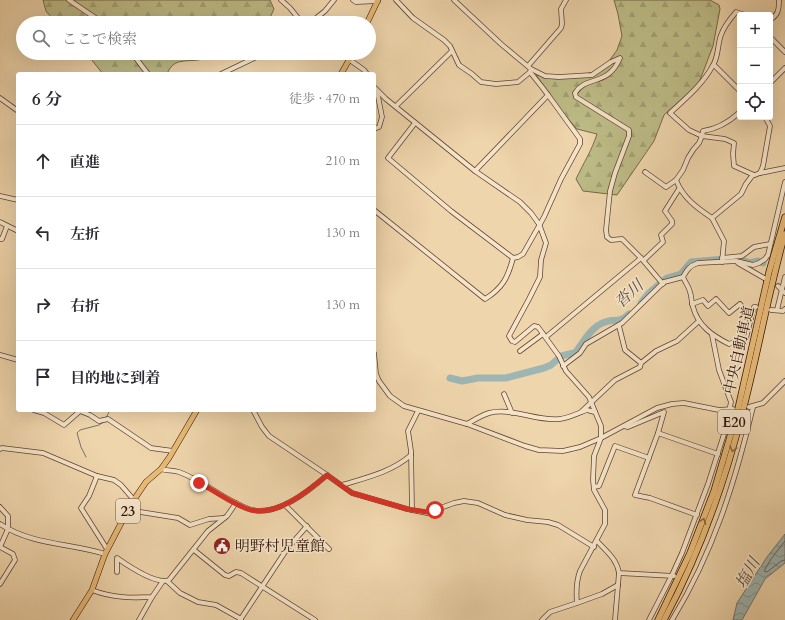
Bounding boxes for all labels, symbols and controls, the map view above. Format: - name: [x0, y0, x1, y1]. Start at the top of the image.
- map controls: [737, 12, 773, 120]
- button: +: [737, 12, 773, 48]
- search box: [16, 16, 376, 60]
- icon: search: [30, 27, 52, 49]
- text: ここで検索: [62, 29, 137, 49]
- button: −: [737, 48, 773, 84]
- button: locate: [737, 84, 773, 120]
- text: 6 分: [32, 88, 62, 111]
- text: 徒歩 · 470 m: [289, 90, 360, 108]
- icon: ahead: [32, 150, 54, 172]
- text: 直進: [70, 152, 100, 172]
- text: 210 m: [326, 152, 360, 170]
- icon: left: [32, 222, 54, 244]
- text: 左折: [70, 224, 100, 244]
- text: 130 m: [326, 224, 360, 242]
- water label: 沓川: [610, 274, 650, 313]
- icon: right: [32, 294, 54, 316]
- text: 右折: [70, 296, 100, 316]
- text: 130 m: [326, 296, 360, 314]
- street label: 中央自動車道: [719, 304, 759, 396]
- icon: arrive: [32, 366, 54, 388]
- text: 目的地に到着: [70, 368, 160, 388]
- road number: E20: [718, 410, 750, 434]
- one-way arrow: [729, 445, 738, 452]
- route end: [190, 474, 208, 492]
- road number: 23: [116, 499, 140, 523]
- route start: [426, 501, 444, 519]
- one-way arrow: [699, 517, 707, 524]
- public building icon: 明野村児童館: [212, 536, 232, 556]
- place label: 明野村児童館: [235, 536, 325, 556]
- water label: 塩川: [731, 552, 766, 592]

